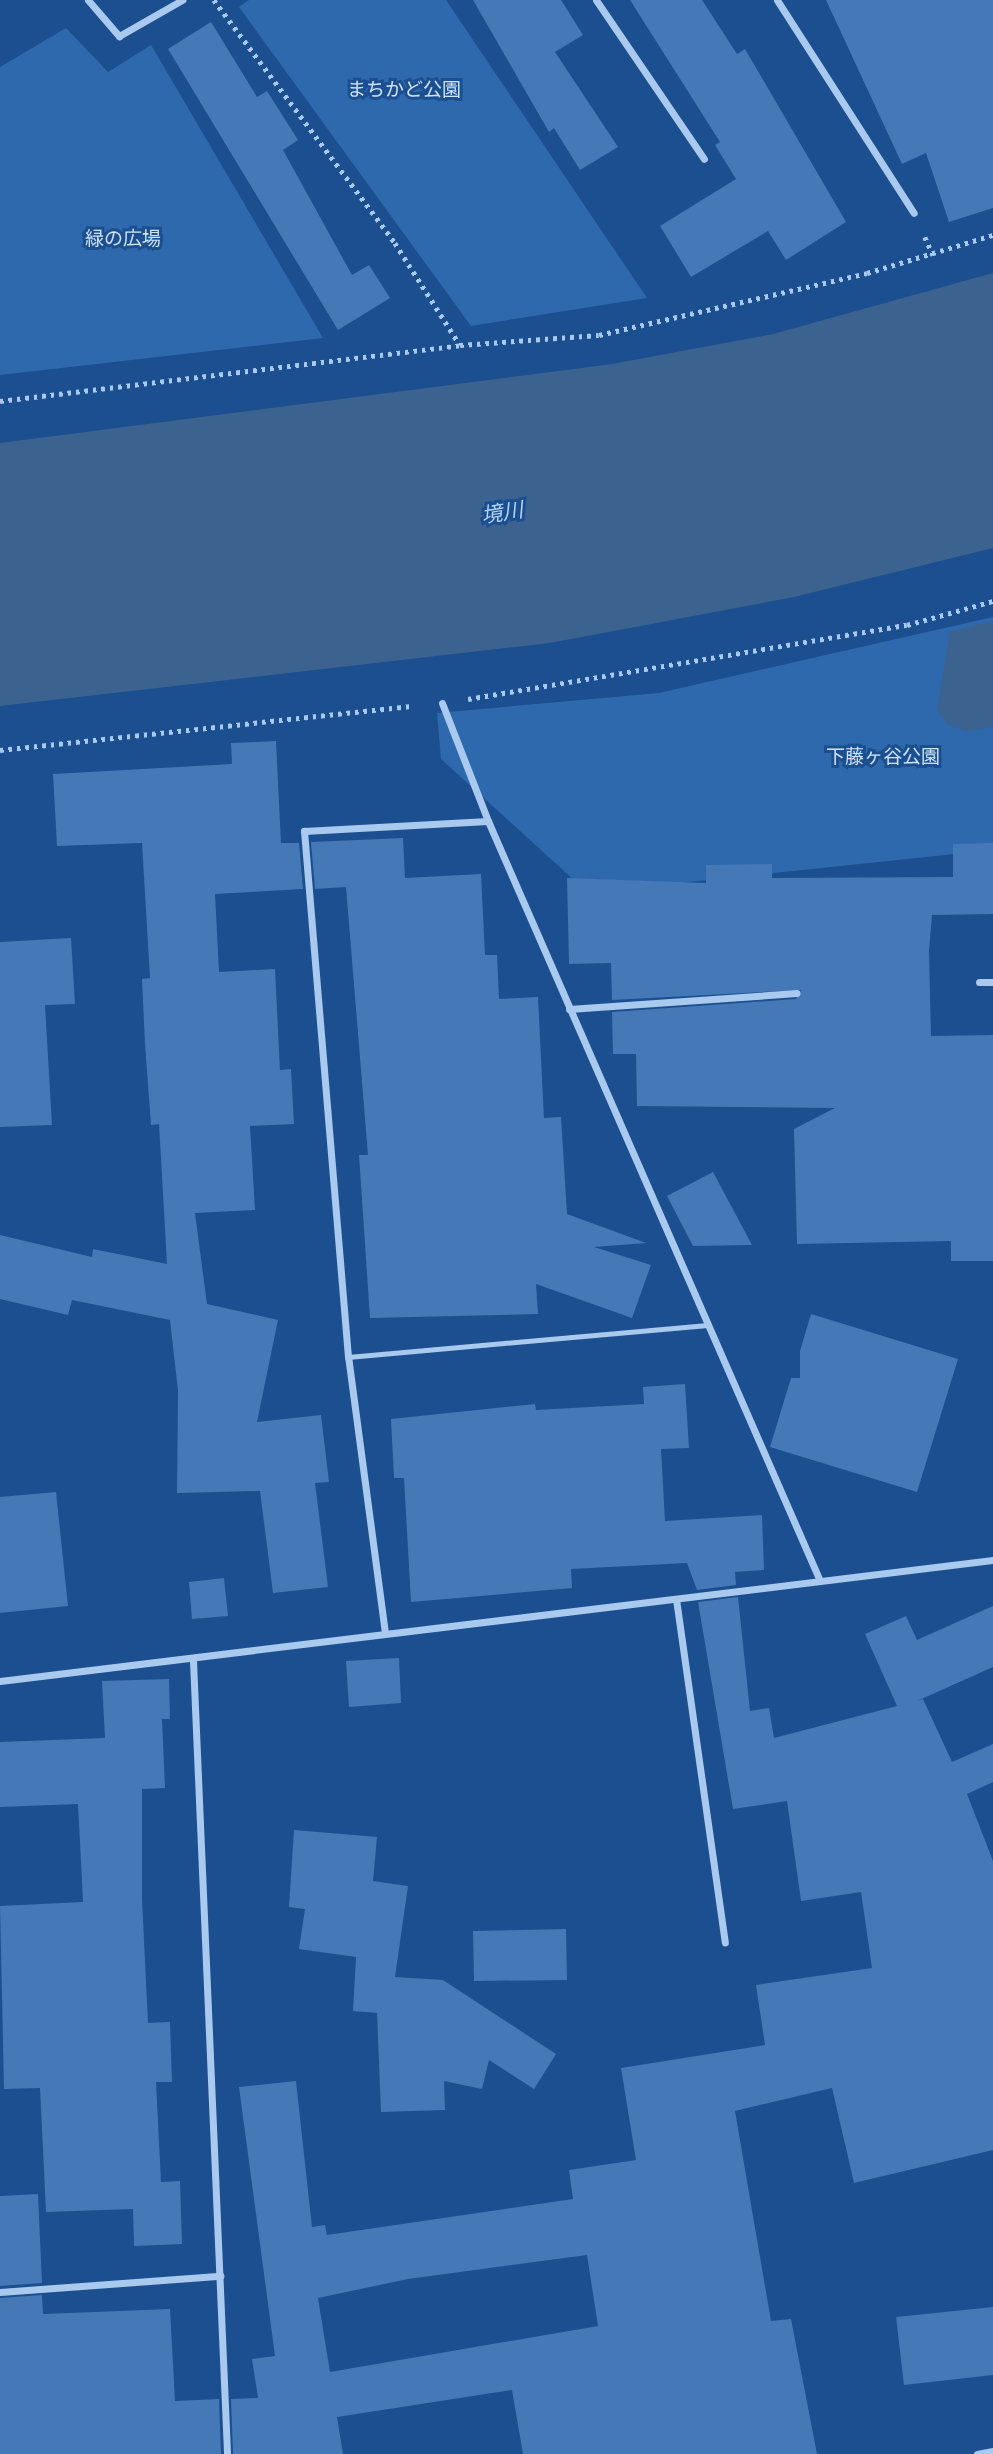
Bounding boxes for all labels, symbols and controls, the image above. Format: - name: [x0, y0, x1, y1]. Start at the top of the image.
- park label: まちかど公園: [347, 78, 461, 100]
- park label: 緑の広場: [85, 227, 161, 249]
- water label: 境川: [479, 496, 525, 528]
- park label: 下藤ヶ谷公園: [826, 745, 940, 767]

